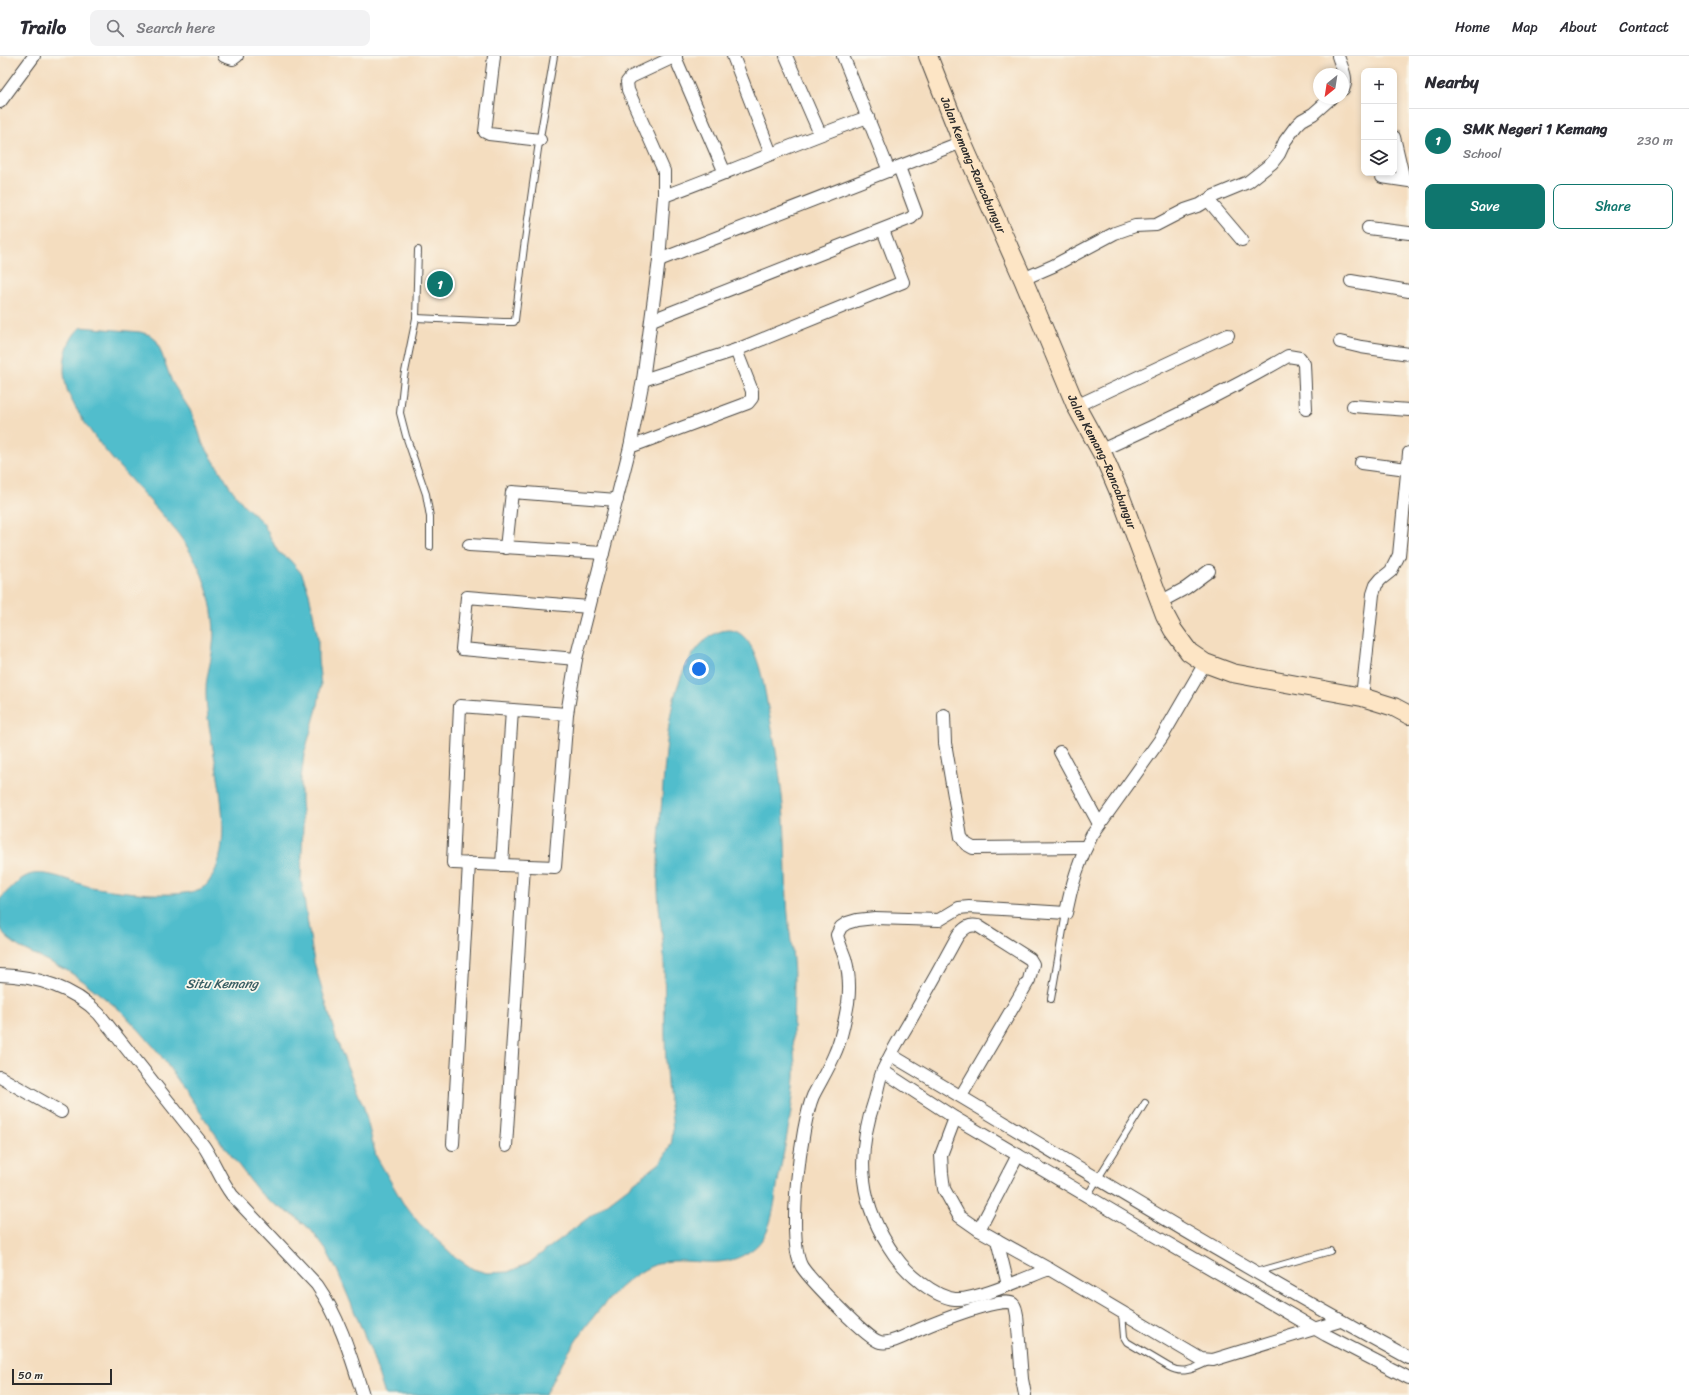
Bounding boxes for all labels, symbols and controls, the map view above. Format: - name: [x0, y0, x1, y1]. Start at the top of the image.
- search box: [90, 10, 370, 46]
- text: Trailo: [20, 11, 66, 44]
- text: Search here: [136, 15, 215, 41]
- text: Home: [1455, 15, 1490, 40]
- text: Map: [1512, 15, 1538, 40]
- text: About: [1560, 15, 1597, 40]
- text: Contact: [1619, 15, 1669, 40]
- icon: search: [104, 17, 126, 39]
- text: Nearby: [1425, 67, 1479, 97]
- north arrow: [1313, 68, 1349, 104]
- map controls: [1361, 68, 1397, 176]
- button: +: [1361, 68, 1397, 104]
- street label: Jalan Kemang–Rancabungur: [934, 92, 1013, 238]
- button: −: [1361, 104, 1397, 140]
- text: SMK Negeri 1 Kemang: [1463, 116, 1608, 142]
- text: 1: [1435, 129, 1441, 152]
- text: 230 m: [1637, 129, 1673, 152]
- button: layers: [1361, 140, 1397, 176]
- text: School: [1463, 142, 1501, 165]
- button: Save: [1425, 184, 1545, 229]
- button: Share: [1553, 184, 1673, 229]
- pin: 1: [427, 269, 453, 299]
- street label: Jalan Kemang–Rancabungur: [1061, 390, 1143, 534]
- your location: [689, 659, 709, 679]
- water label: Situ Kemang: [186, 972, 259, 995]
- text: 50 m: [18, 1366, 43, 1385]
- scale bar: [12, 1367, 112, 1386]

